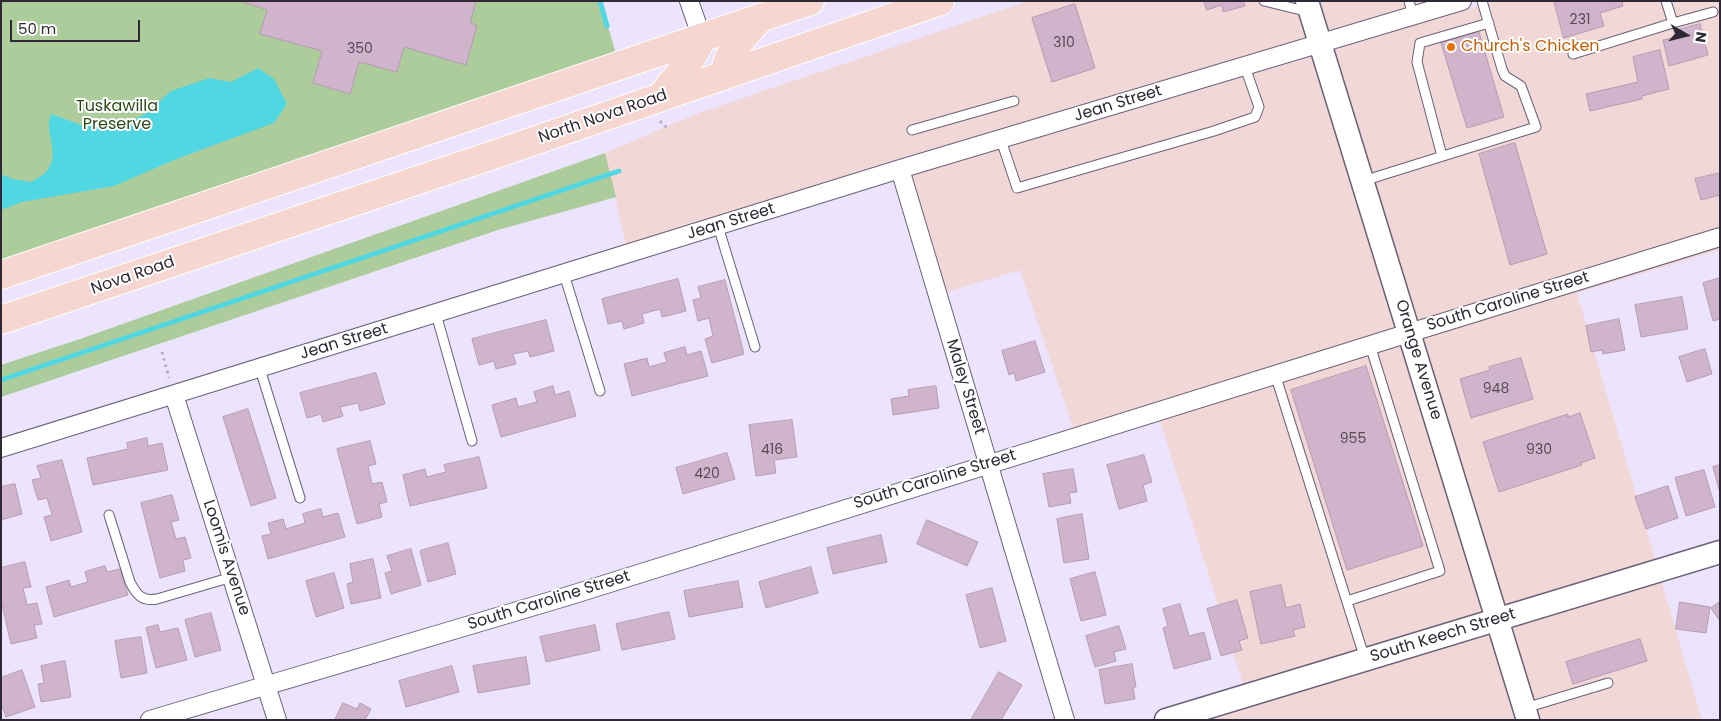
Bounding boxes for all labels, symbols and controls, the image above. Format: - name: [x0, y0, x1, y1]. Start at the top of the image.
- scale bar: [12, 10, 142, 42]
- north arrow: [1661, 10, 1711, 60]
- house number: 231: [1570, 12, 1590, 28]
- text: 50 m: [18, 18, 56, 39]
- text: N: [1690, 30, 1711, 44]
- house number: 310: [1053, 35, 1075, 51]
- place label: Church's Chicken: [1461, 37, 1600, 57]
- house number: 350: [347, 41, 373, 57]
- marker: Church's Chicken: [1445, 41, 1457, 53]
- street label: Jean Street: [1072, 82, 1164, 126]
- street label: North Nova Road: [536, 86, 670, 148]
- park label: Tuskawilla Preserve: [76, 97, 158, 135]
- street label: Jean Street: [685, 200, 777, 244]
- street label: Nova Road: [89, 253, 177, 299]
- street label: South Caroline Street: [1425, 268, 1591, 336]
- street label: Orange Avenue: [1391, 298, 1445, 422]
- street label: Jean Street: [298, 320, 390, 364]
- street label: Maley Street: [941, 337, 989, 437]
- house number: 948: [1483, 381, 1509, 397]
- house number: 955: [1340, 431, 1366, 447]
- house number: 416: [761, 442, 783, 458]
- house number: 930: [1526, 442, 1552, 458]
- street label: South Caroline Street: [852, 446, 1018, 514]
- house number: 420: [694, 466, 720, 482]
- street label: Loomis Avenue: [198, 498, 254, 618]
- street label: South Caroline Street: [466, 567, 632, 635]
- street label: South Keech Street: [1368, 605, 1518, 667]

